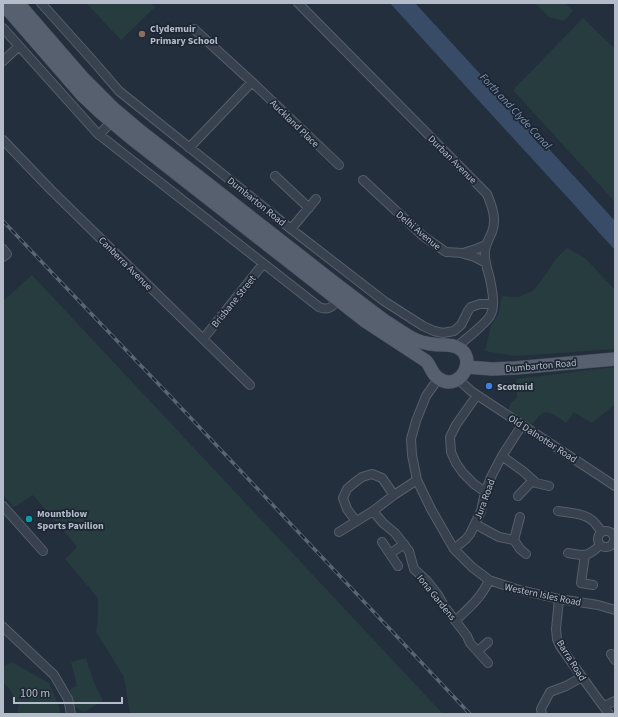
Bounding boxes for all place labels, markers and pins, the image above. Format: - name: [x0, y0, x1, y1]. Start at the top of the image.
- place label: Clydemuir Primary School: [150, 22, 218, 48]
- marker: Clydemuir Primary School: [137, 29, 147, 39]
- place label: Scotmid: [497, 380, 533, 394]
- marker: Scotmid: [484, 381, 494, 391]
- place label: Mountblow Sports Pavilion: [37, 507, 104, 533]
- marker: Mountblow Sports Pavilion: [24, 514, 34, 524]

